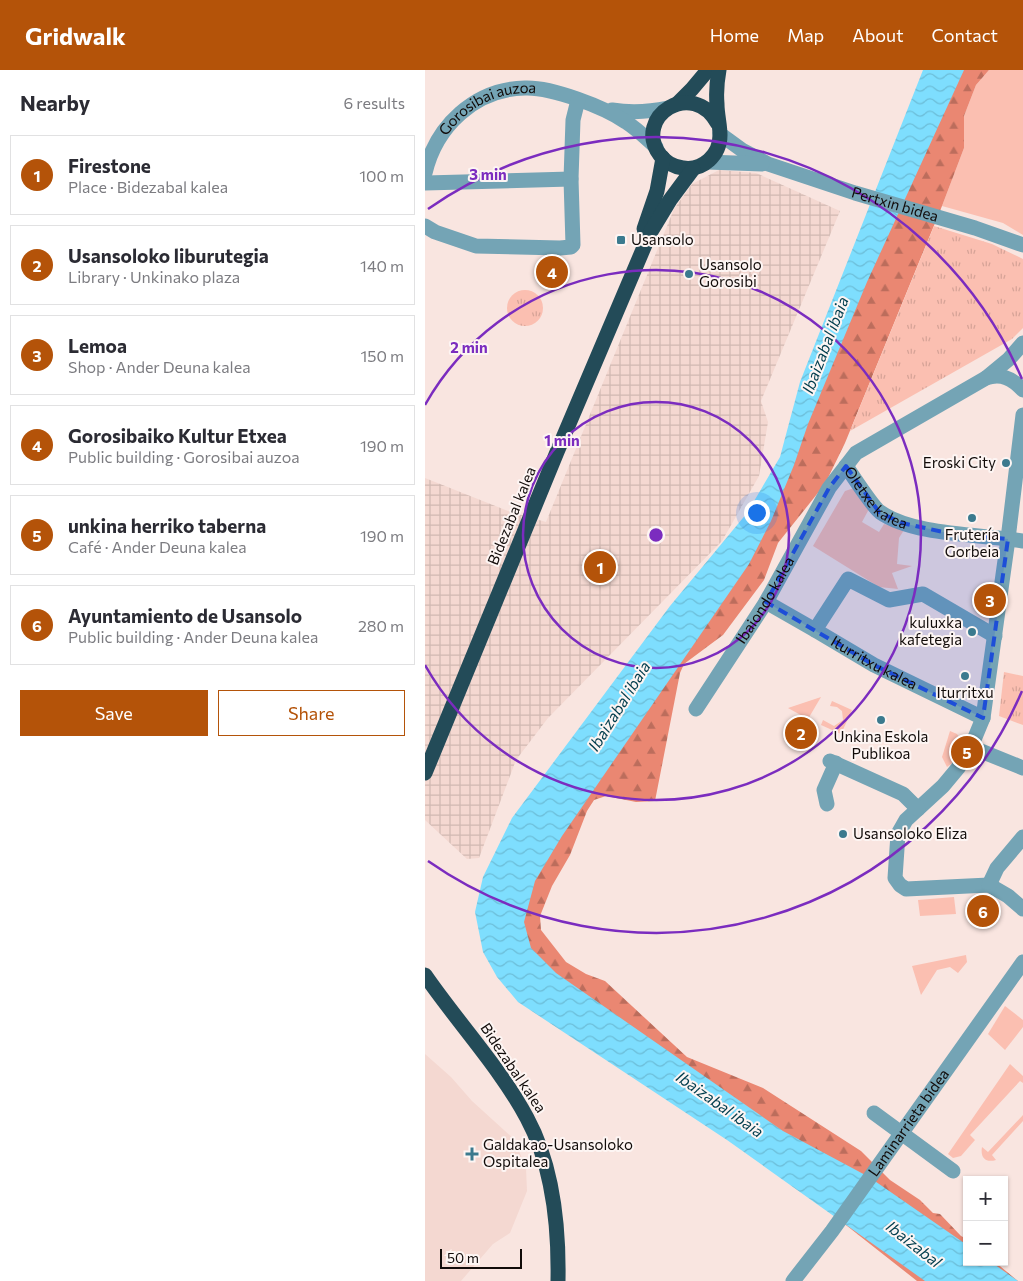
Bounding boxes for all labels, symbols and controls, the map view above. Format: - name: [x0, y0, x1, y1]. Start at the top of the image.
- text: Gridwalk: [25, 21, 126, 50]
- text: Home: [710, 24, 759, 46]
- text: Map: [787, 24, 824, 46]
- text: About: [852, 24, 904, 46]
- text: Contact: [932, 24, 998, 46]
- street label: Gorosibai auzoa: [434, 78, 537, 138]
- text: Nearby: [20, 90, 90, 115]
- text: 6 results: [344, 93, 405, 112]
- text: Firestone: [68, 154, 151, 177]
- text: 3 min: [469, 165, 507, 183]
- text: 1: [33, 166, 41, 185]
- text: 100 m: [359, 166, 404, 185]
- text: Place · Bidezabal kalea: [68, 177, 228, 196]
- street label: Pertxin bidea: [850, 182, 941, 225]
- place label: Usansolo: [631, 230, 694, 248]
- marker: Usansolo: [615, 234, 627, 246]
- text: Usansoloko liburutegia: [68, 244, 269, 267]
- pin: 4: [536, 253, 568, 291]
- place label: Usansolo Gorosibi: [699, 255, 762, 290]
- text: 2: [32, 256, 42, 275]
- text: 140 m: [360, 256, 404, 275]
- text: Library · Unkinako plaza: [68, 267, 240, 286]
- marker: Usansolo Gorosibi: [683, 268, 695, 280]
- water label: Ibaizabal ibaia: [797, 294, 852, 396]
- text: Lemoa: [68, 334, 127, 357]
- text: 2 min: [450, 338, 488, 356]
- text: 3: [32, 346, 42, 365]
- text: 150 m: [361, 346, 404, 365]
- text: Shop · Ander Deuna kalea: [68, 357, 251, 376]
- text: Gorosibaiko Kultur Etxea: [68, 424, 287, 447]
- text: 1 min: [544, 431, 580, 449]
- text: 4: [32, 436, 42, 455]
- text: 190 m: [360, 436, 404, 455]
- text: Public building · Gorosibai auzoa: [68, 447, 300, 466]
- place label: Eroski City: [923, 453, 996, 471]
- marker: Eroski City: [1000, 457, 1012, 469]
- street label: Oletxe kalea: [841, 463, 910, 532]
- street label: Bidezabal kalea: [483, 464, 539, 567]
- your location: [744, 500, 770, 526]
- marker: Frutería Gorbeia: [966, 512, 978, 524]
- text: unkina herriko taberna: [68, 514, 266, 537]
- place label: Frutería Gorbeia: [945, 525, 999, 560]
- text: 5: [32, 526, 42, 545]
- text: 190 m: [360, 526, 404, 545]
- centre of rings: [647, 526, 665, 544]
- text: Café · Ander Deuna kalea: [68, 537, 247, 556]
- pin: 1: [584, 548, 616, 586]
- street label: Ibaiondo kalea: [731, 553, 797, 647]
- pin: 3: [974, 581, 1006, 619]
- text: Ayuntamiento de Usansolo: [68, 604, 302, 627]
- place label: kuluxka kafetegia: [899, 613, 962, 648]
- text: 6: [32, 616, 42, 635]
- text: 280 m: [358, 616, 404, 635]
- marker: kuluxka kafetegia: [966, 626, 978, 638]
- text: Public building · Ander Deuna kalea: [68, 627, 318, 646]
- street label: Iturritxu kalea: [828, 631, 920, 693]
- water label: Ibaizabal ibaia: [583, 657, 654, 754]
- marker: Iturritxu: [959, 670, 971, 682]
- place label: Iturritxu: [936, 683, 994, 701]
- button: Save: [20, 690, 208, 736]
- button: Share: [218, 690, 405, 736]
- pin: 2: [785, 714, 817, 752]
- marker: Unkina Eskola Publikoa: [875, 714, 887, 726]
- place label: Unkina Eskola Publikoa: [834, 727, 928, 762]
- pin: 5: [951, 733, 983, 771]
- place label: Usansoloko Eliza: [853, 824, 967, 842]
- marker: Usansoloko Eliza: [837, 828, 849, 840]
- pin: 6: [967, 892, 999, 930]
- street label: Bidezabal kalea: [477, 1019, 550, 1116]
- street label: Laminarrieta bidea: [864, 1065, 952, 1180]
- water label: Ibaizabal ibaia: [673, 1067, 768, 1141]
- place label: Galdakao-Usansoloko Ospitalea: [483, 1135, 633, 1170]
- marker: Galdakao-Usansoloko Ospitalea: [465, 1147, 479, 1161]
- map controls: [963, 1176, 1008, 1266]
- button: +: [963, 1176, 1008, 1221]
- water label: Ibaizabal: [883, 1216, 946, 1272]
- button: −: [963, 1221, 1008, 1266]
- scale bar: [440, 1246, 523, 1269]
- text: 50 m: [447, 1249, 479, 1266]

